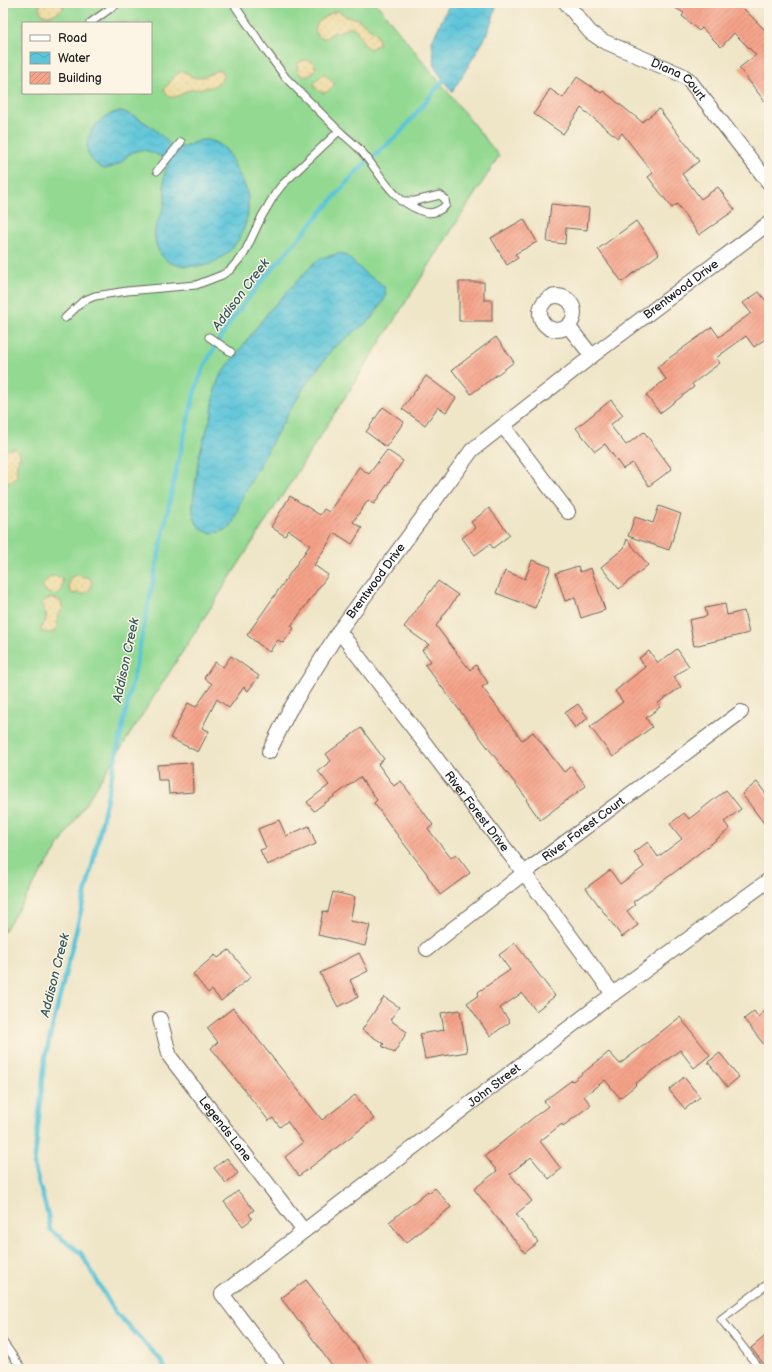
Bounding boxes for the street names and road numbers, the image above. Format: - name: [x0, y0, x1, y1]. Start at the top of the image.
- street label: Diana Court: [648, 55, 709, 104]
- street label: Brentwood Drive: [641, 257, 721, 323]
- street label: Brentwood Drive: [343, 541, 409, 622]
- street label: River Forest Drive: [441, 768, 512, 855]
- street label: River Forest Court: [539, 794, 628, 865]
- street label: John Street: [465, 1061, 524, 1111]
- street label: Legends Lane: [195, 1094, 255, 1165]

